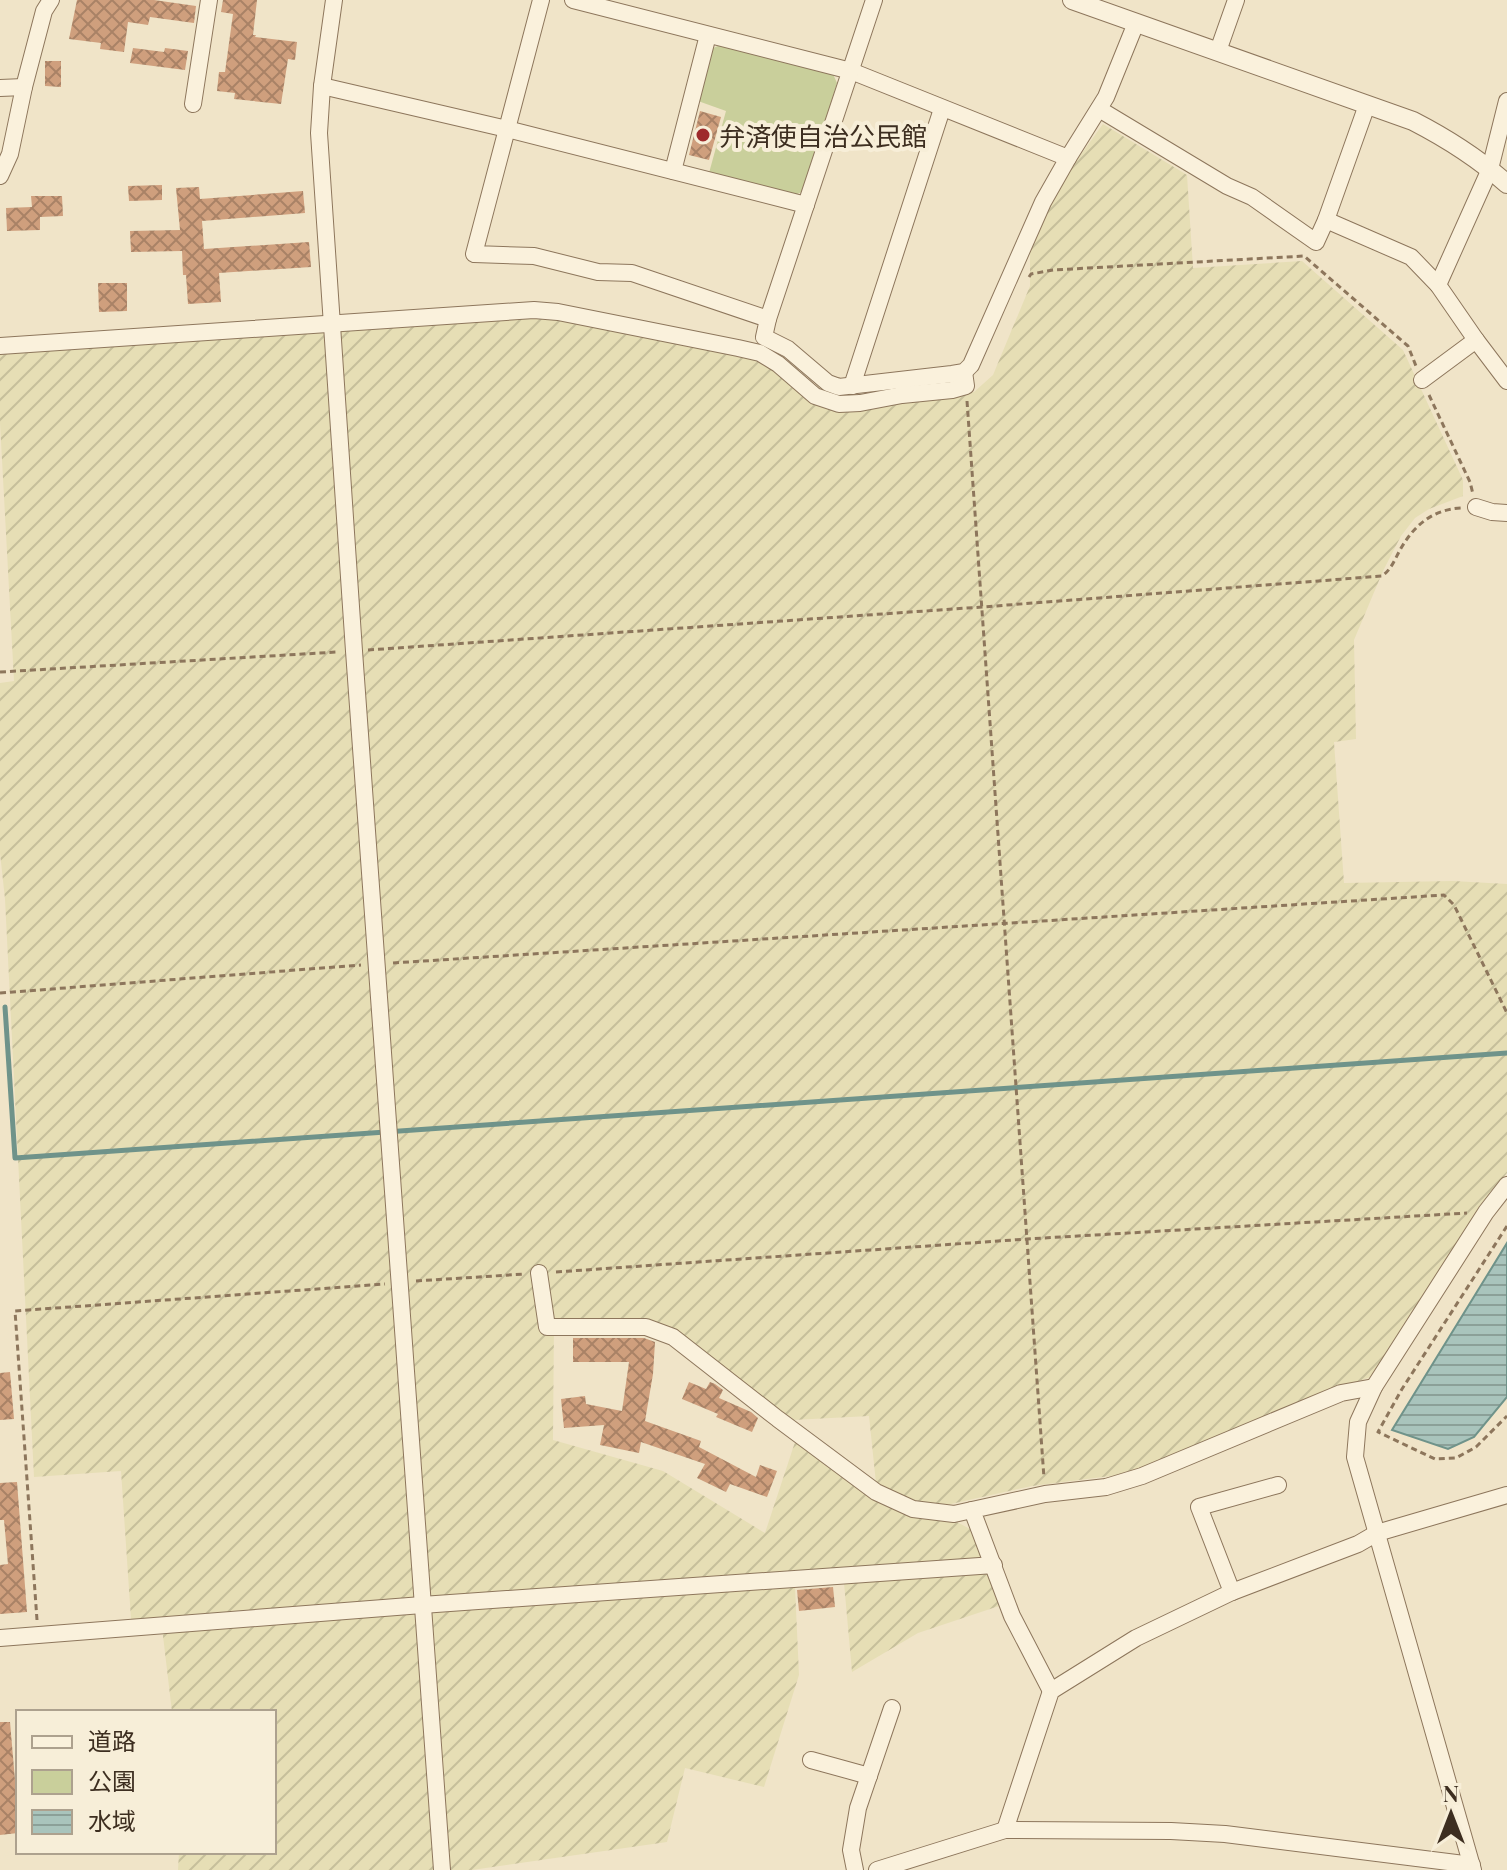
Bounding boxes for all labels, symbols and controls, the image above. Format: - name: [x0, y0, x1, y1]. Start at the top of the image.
- place label: 弁済使自治公民館: [719, 118, 927, 153]
- marker: 弁済使自治公民館: [694, 126, 712, 144]
- legend: [16, 1710, 276, 1854]
- text: 道路: [88, 1724, 136, 1756]
- text: 公園: [88, 1764, 136, 1796]
- north arrow: [1411, 1774, 1491, 1854]
- text: N: [1443, 1778, 1459, 1808]
- text: 水域: [88, 1804, 136, 1836]

